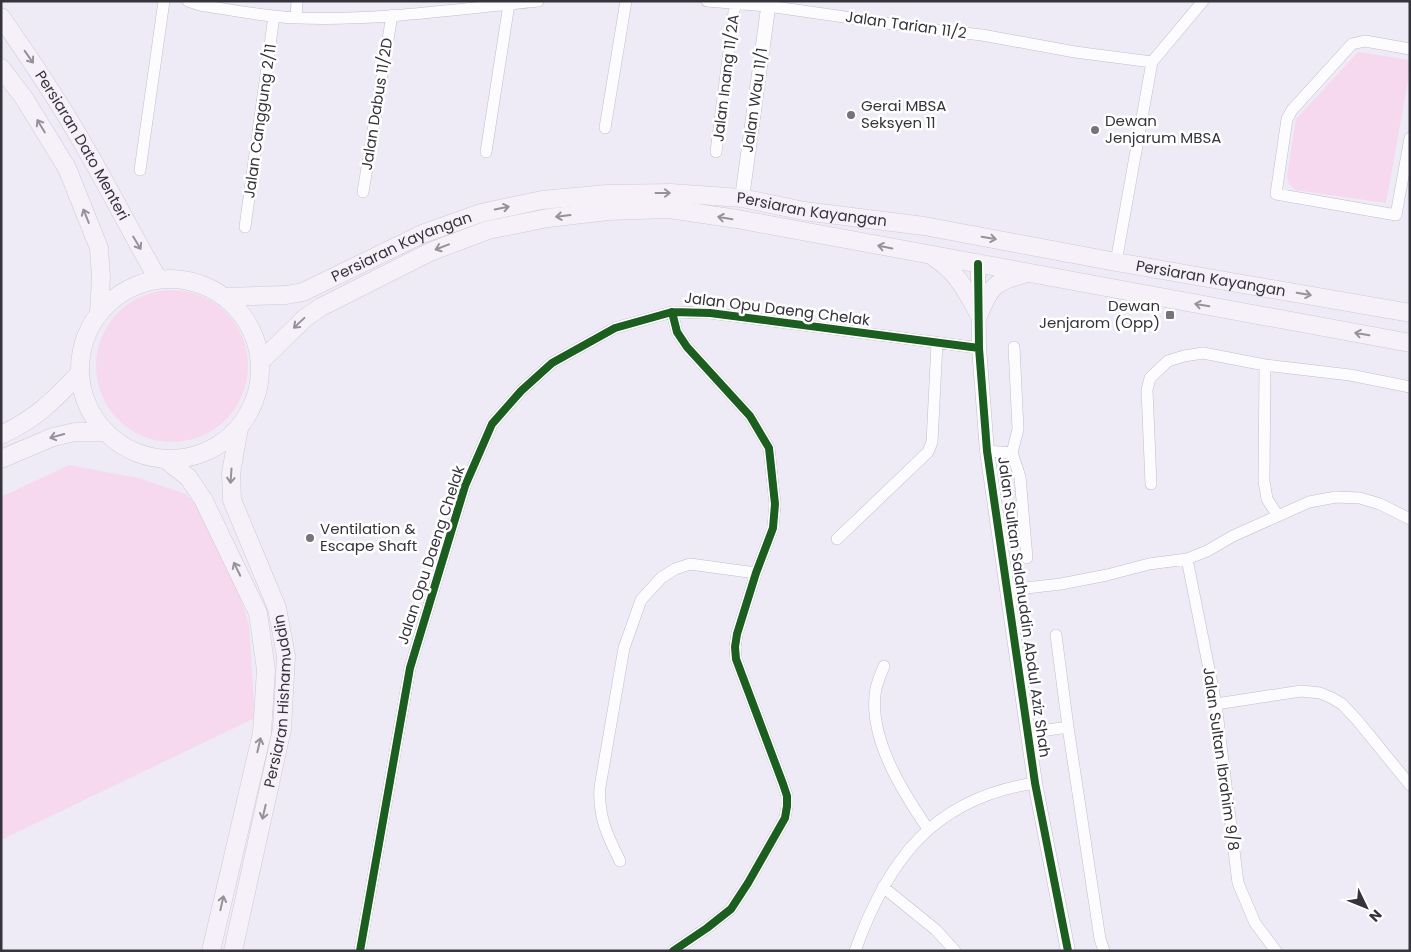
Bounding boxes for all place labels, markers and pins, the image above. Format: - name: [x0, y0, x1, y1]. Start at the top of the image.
- place label: Gerai MBSA Seksyen 11: [861, 95, 946, 133]
- marker: Gerai MBSA Seksyen 11: [845, 109, 857, 121]
- place label: Dewan Jenjarum MBSA: [1105, 110, 1221, 148]
- marker: Dewan Jenjarum MBSA: [1089, 124, 1101, 136]
- place label: Dewan Jenjarom (Opp): [1039, 295, 1160, 333]
- marker: Dewan Jenjarom (Opp): [1164, 309, 1176, 321]
- place label: Ventilation & Escape Shaft: [320, 518, 417, 556]
- marker: Ventilation & Escape Shaft: [304, 532, 316, 544]

